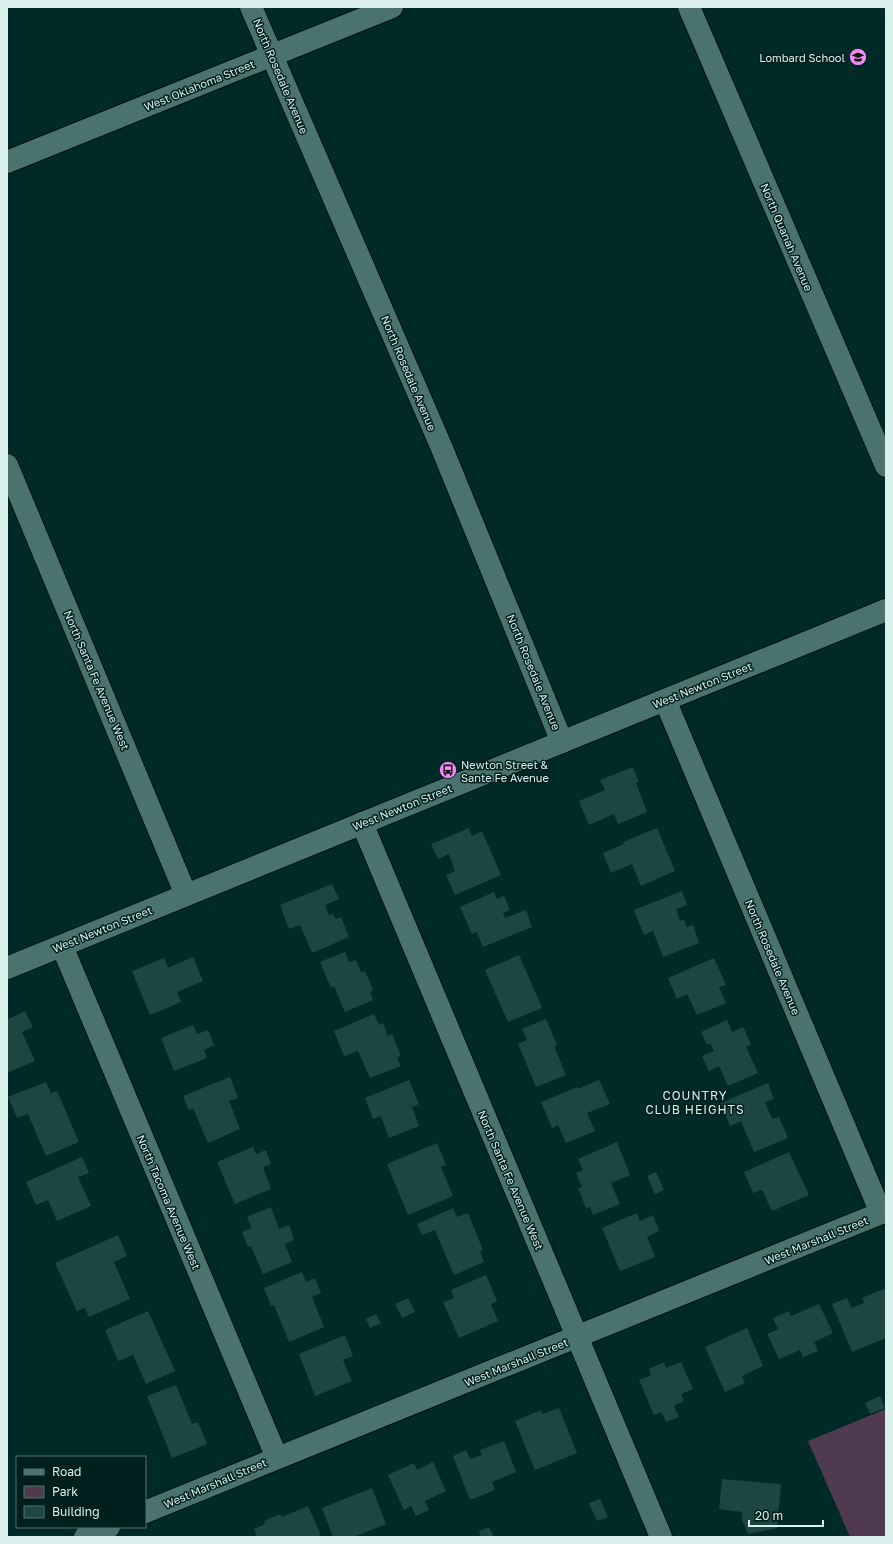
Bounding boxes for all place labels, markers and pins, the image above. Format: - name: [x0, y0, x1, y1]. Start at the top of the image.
- school or university icon: Lombard School: [848, 47, 868, 67]
- place label: Lombard School: [759, 51, 845, 64]
- place label: Newton Street & Sante Fe Avenue: [461, 758, 549, 784]
- bus stop icon: Newton Street & Sante Fe Avenue: [438, 760, 458, 780]

